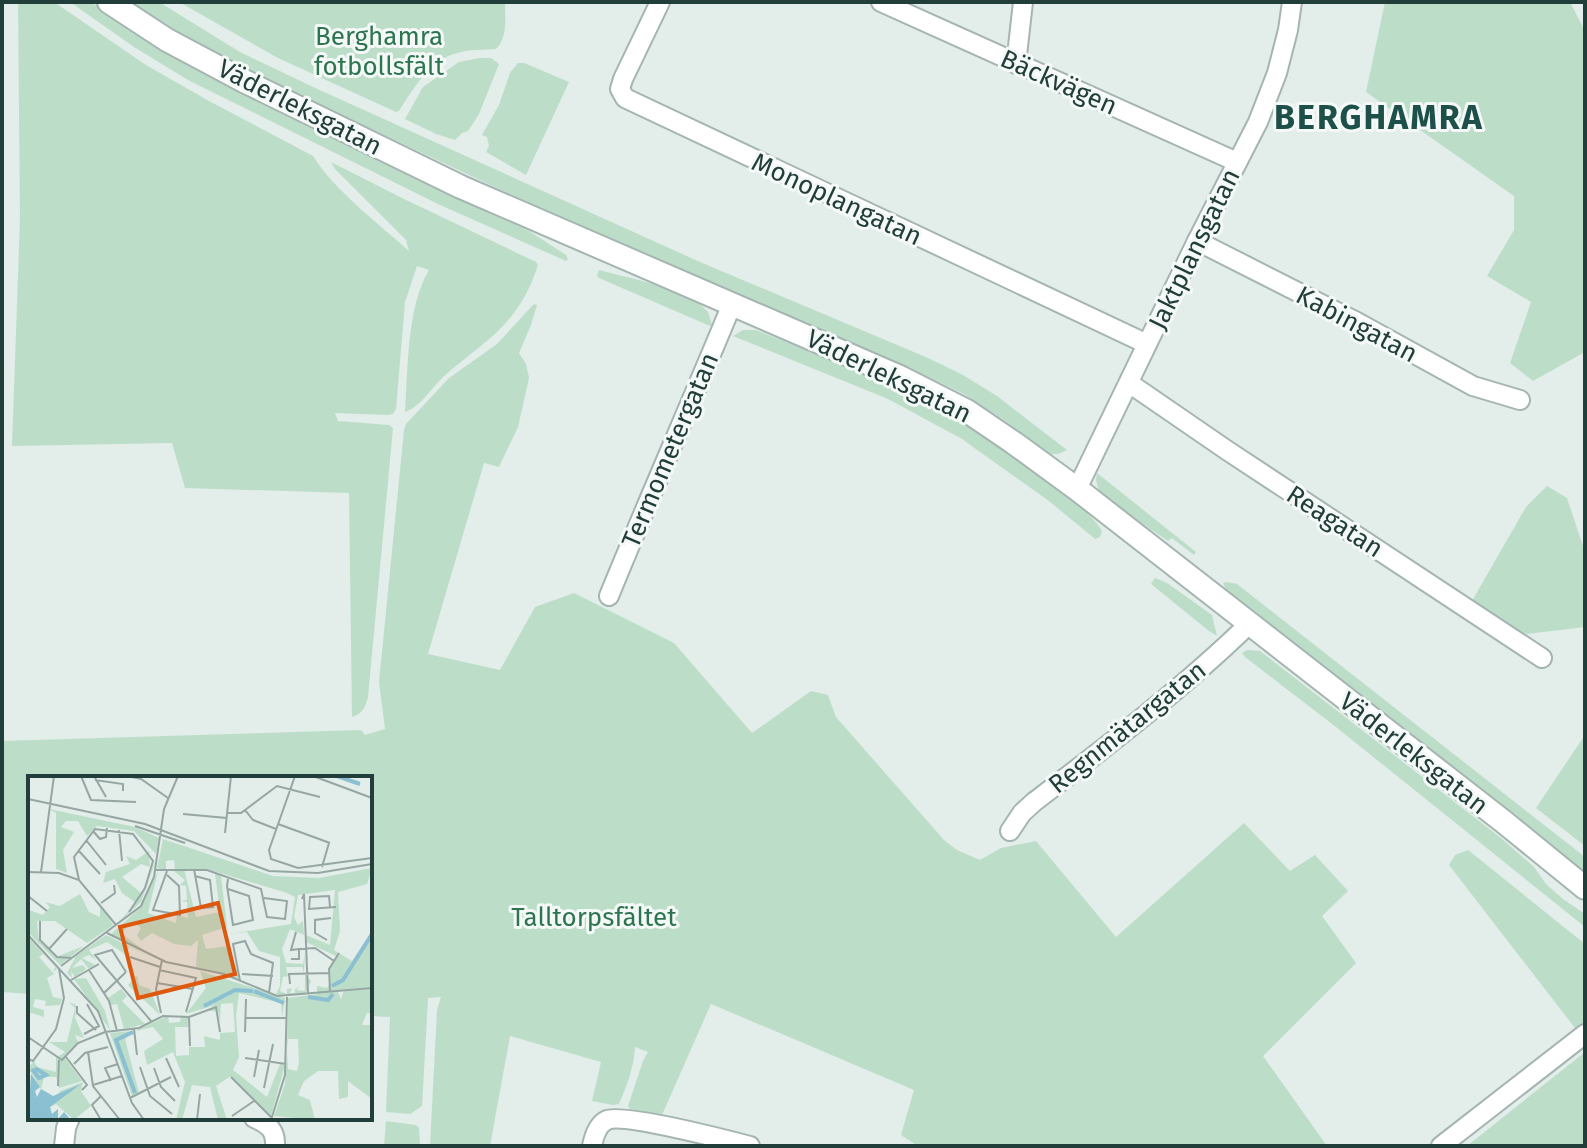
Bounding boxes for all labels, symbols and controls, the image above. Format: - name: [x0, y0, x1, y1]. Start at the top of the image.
- park label: Berghamra fotbollsfält: [314, 21, 445, 82]
- street label: Bäckvägen: [996, 43, 1122, 122]
- street label: Väderleksgatan: [213, 53, 387, 162]
- district label: BERGHAMRA: [1274, 97, 1484, 138]
- street label: Monoplangatan: [747, 147, 927, 252]
- street label: Jaktplansgatan: [1142, 164, 1247, 335]
- street label: Kabingatan: [1291, 280, 1423, 369]
- street label: Väderleksgatan: [801, 323, 976, 430]
- street label: Termometergatan: [615, 348, 726, 552]
- street label: Reagatan: [1281, 479, 1389, 564]
- street label: Regnmätargatan: [1042, 654, 1212, 800]
- street label: Väderleksgatan: [1333, 686, 1494, 821]
- inset map: [28, 776, 372, 1120]
- park label: Talltorpsfältet: [511, 902, 677, 933]

